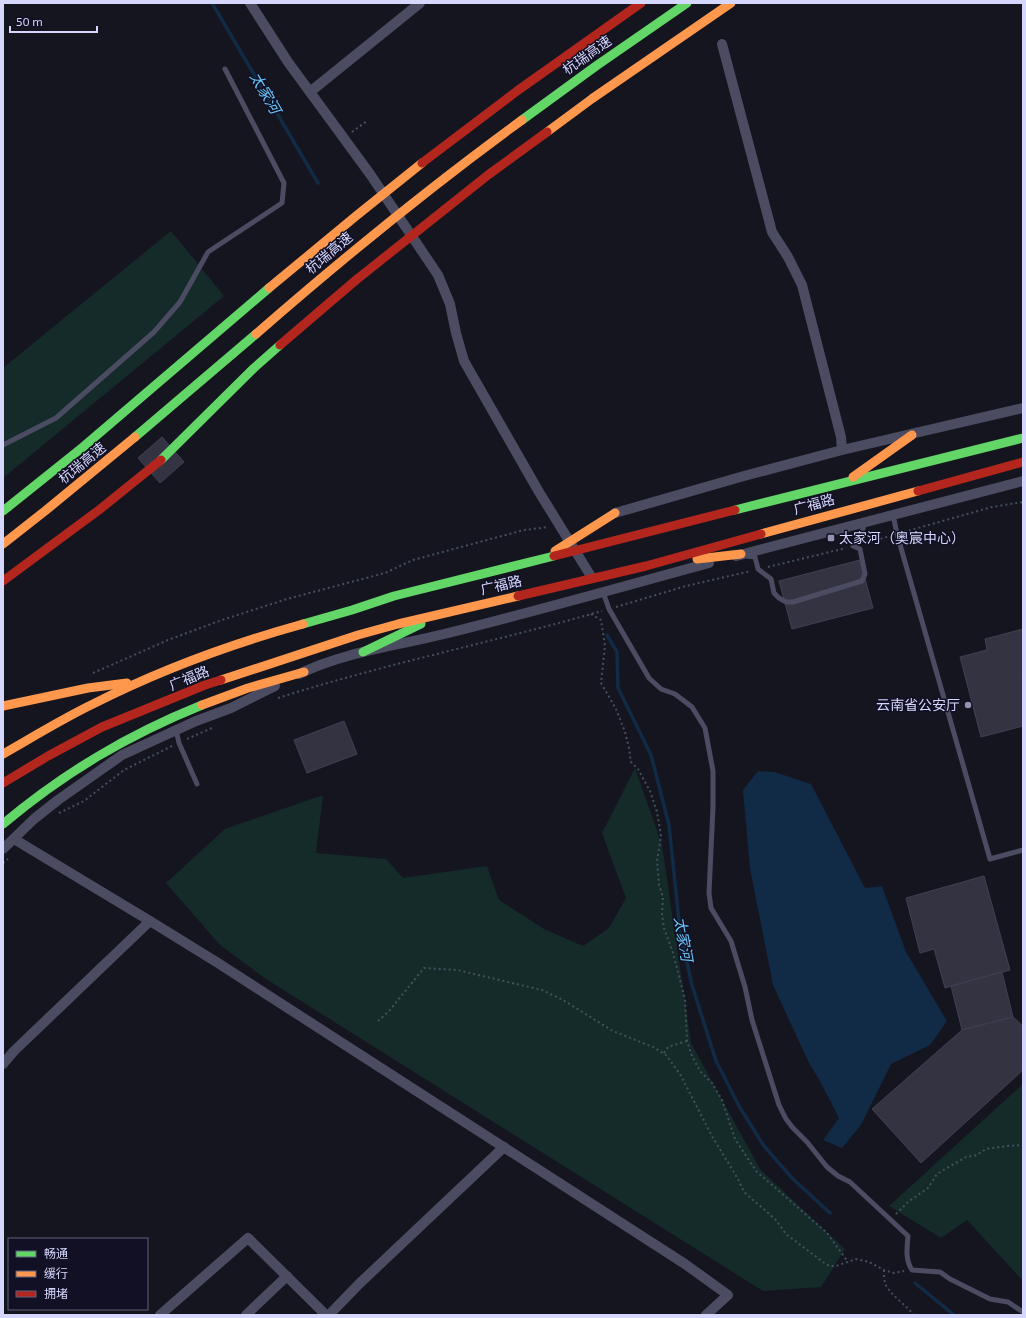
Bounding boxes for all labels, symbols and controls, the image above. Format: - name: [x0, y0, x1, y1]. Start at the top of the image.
- scale bar: [10, 8, 97, 34]
- text: 50 m: [16, 14, 43, 28]
- street label: 杭瑞高速: [559, 32, 615, 78]
- water label: 太家河: [247, 69, 286, 119]
- street label: 杭瑞高速: [302, 228, 356, 277]
- street label: 杭瑞高速: [55, 438, 109, 487]
- street label: 广福路: [791, 490, 836, 517]
- place label: 太家河（奥宸中心）: [839, 529, 965, 546]
- marker: 太家河（奥宸中心）: [826, 533, 836, 543]
- street label: 广福路: [479, 572, 523, 598]
- street label: 广福路: [166, 662, 211, 693]
- place label: 云南省公安厅: [876, 696, 960, 713]
- marker: 云南省公安厅: [963, 700, 973, 710]
- water label: 太家河: [671, 915, 697, 965]
- legend: [8, 1238, 148, 1310]
- text: 畅通: [44, 1246, 68, 1260]
- text: 缓行: [44, 1266, 68, 1280]
- text: 拥堵: [44, 1286, 68, 1300]

